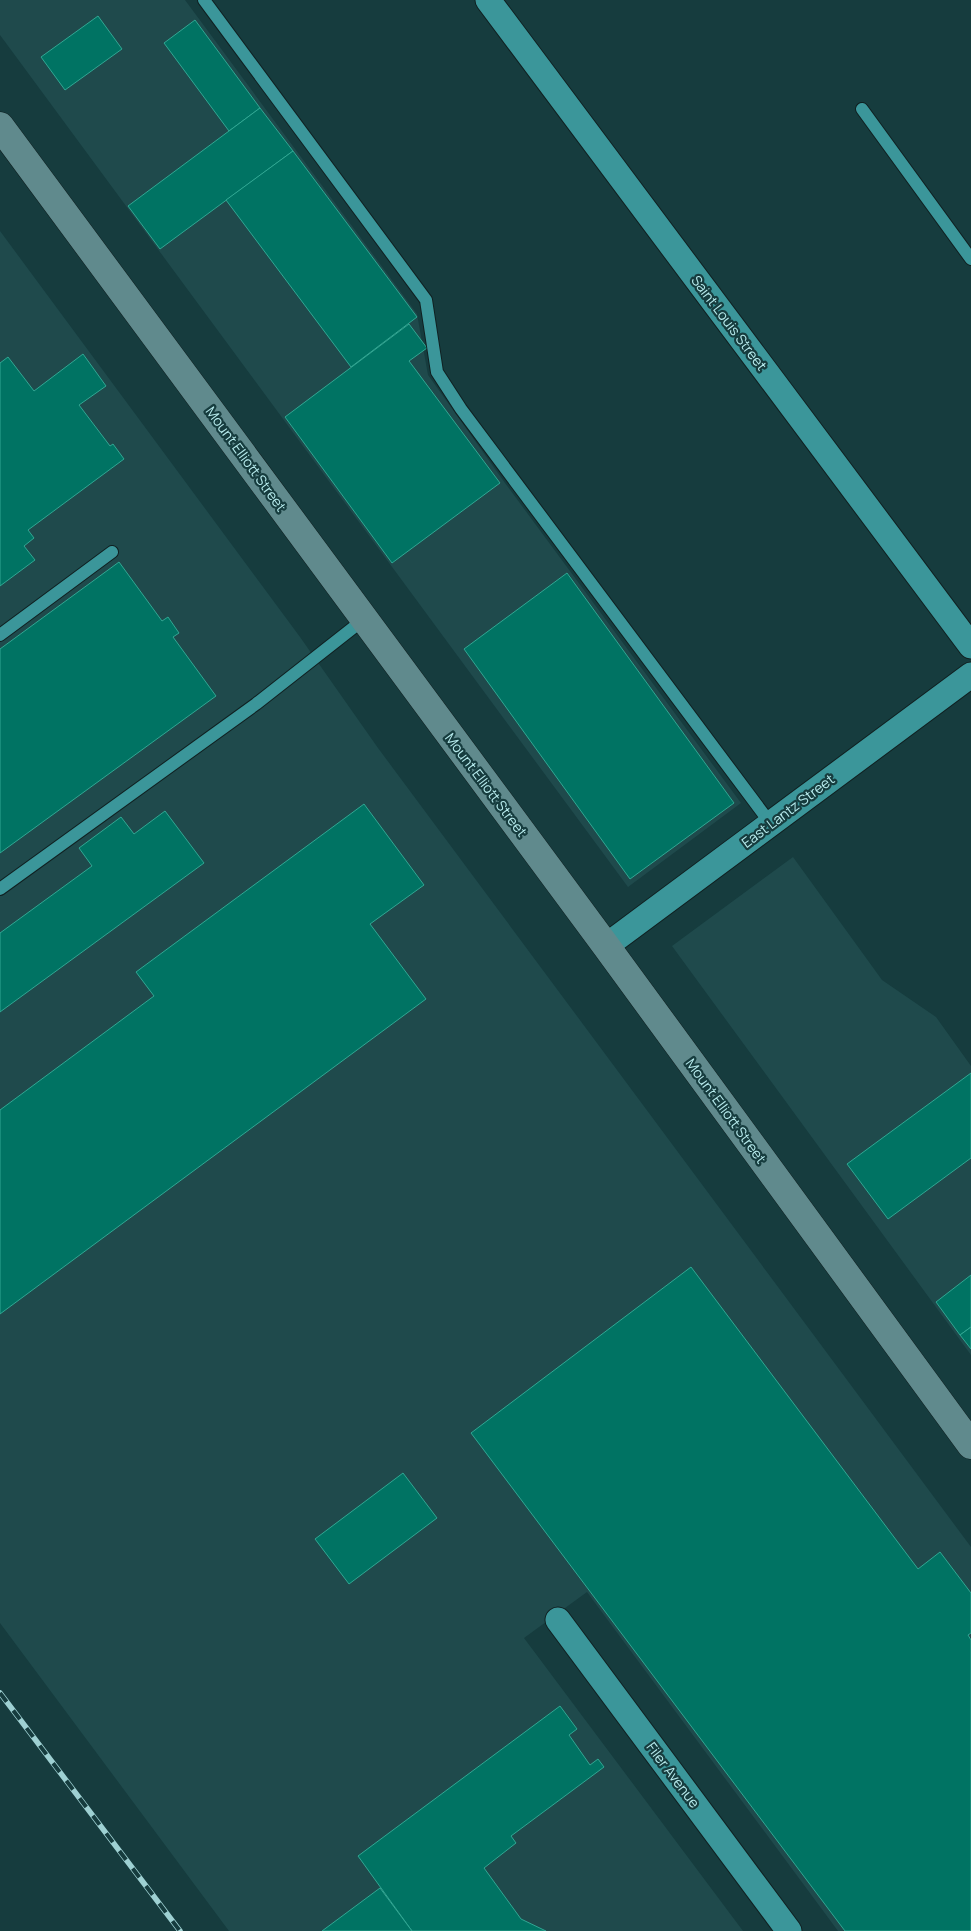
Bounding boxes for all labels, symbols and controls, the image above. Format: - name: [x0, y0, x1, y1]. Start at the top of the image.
- street label: Saint Louis Street: [687, 271, 772, 375]
- street label: Mount Elliott Street: [202, 402, 291, 515]
- street label: Mount Elliott Street: [441, 729, 532, 841]
- street label: East Lantz Street: [737, 769, 838, 852]
- street label: Mount Elliott Street: [682, 1054, 771, 1167]
- street label: Filer Avenue: [642, 1738, 704, 1811]

